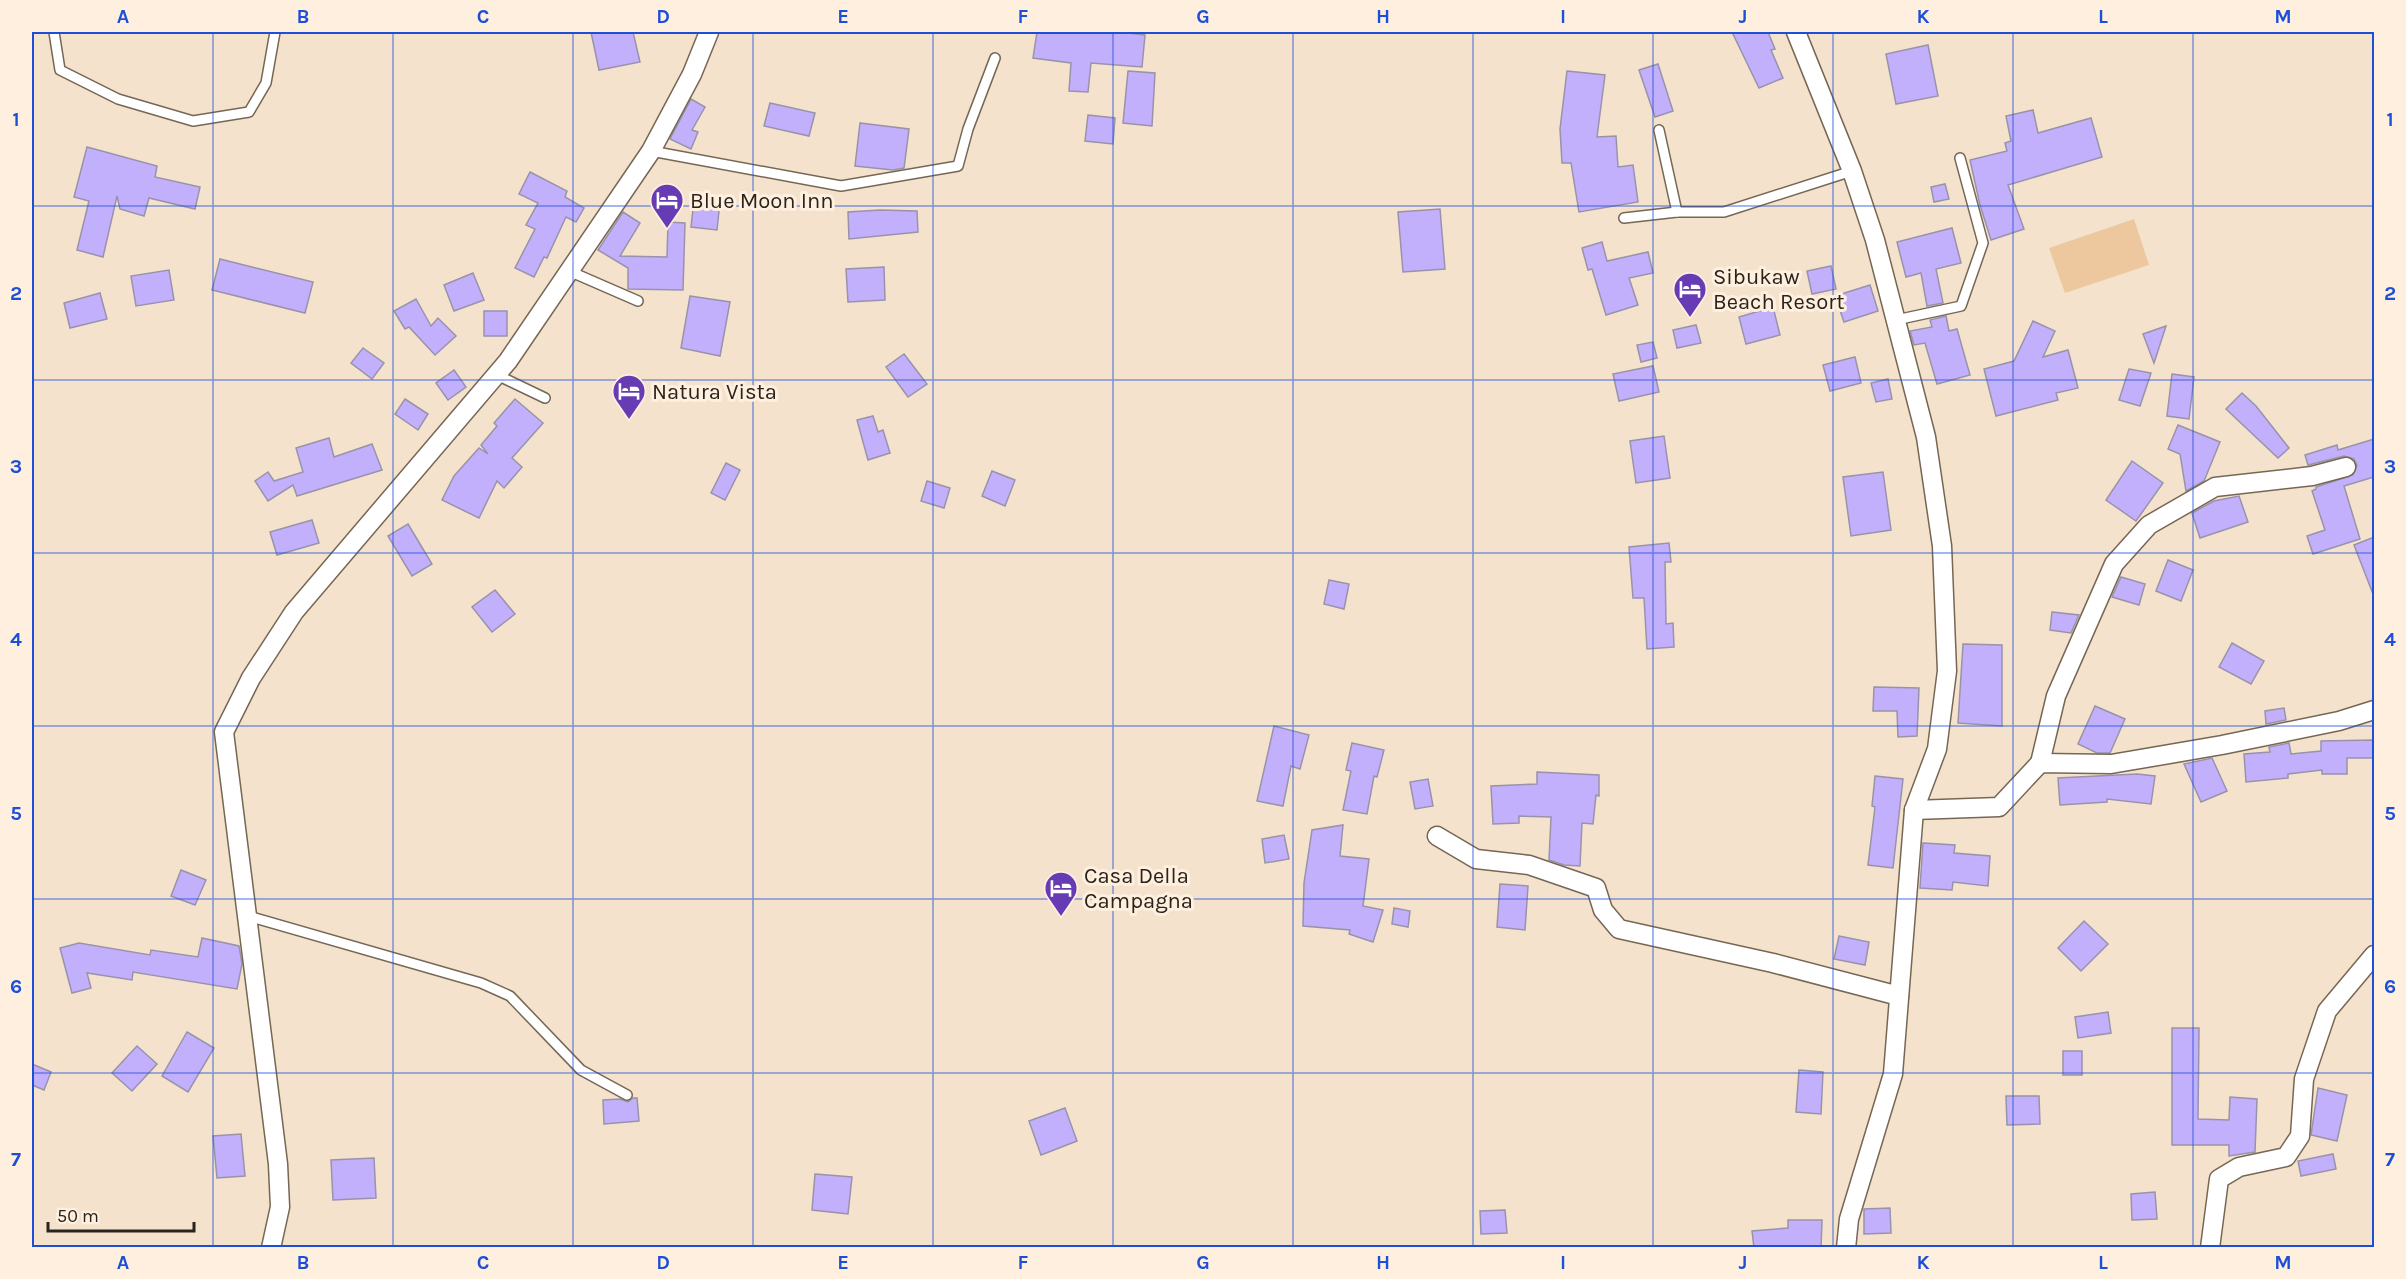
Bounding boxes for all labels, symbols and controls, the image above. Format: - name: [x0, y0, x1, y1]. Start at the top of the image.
- text: A: [117, 5, 130, 28]
- text: B: [297, 5, 309, 28]
- text: C: [477, 5, 489, 28]
- text: D: [656, 5, 670, 28]
- text: E: [837, 5, 849, 28]
- text: F: [1018, 5, 1029, 28]
- text: G: [1196, 5, 1210, 28]
- text: H: [1376, 5, 1390, 28]
- text: I: [1560, 5, 1566, 28]
- text: J: [1739, 5, 1747, 28]
- text: K: [1916, 5, 1930, 28]
- text: L: [2098, 5, 2108, 28]
- text: M: [2274, 5, 2292, 28]
- text: 1: [12, 108, 20, 131]
- text: 1: [2386, 108, 2394, 131]
- hotel icon: Blue Moon Inn: [649, 182, 685, 229]
- place label: Blue Moon Inn: [690, 188, 834, 214]
- place label: Sibukaw Beach Resort: [1713, 264, 1845, 315]
- hotel icon: Sibukaw Beach Resort: [1672, 271, 1708, 318]
- text: 2: [10, 282, 22, 305]
- text: 2: [2384, 282, 2396, 305]
- hotel icon: Natura Vista: [611, 373, 647, 420]
- place label: Natura Vista: [652, 379, 777, 405]
- text: 3: [10, 455, 22, 478]
- text: 3: [2384, 455, 2396, 478]
- text: 4: [10, 628, 22, 651]
- text: 4: [2384, 628, 2396, 651]
- text: 5: [10, 802, 22, 825]
- text: 5: [2384, 802, 2396, 825]
- place label: Casa Della Campagna: [1084, 863, 1193, 914]
- hotel icon: Casa Della Campagna: [1043, 870, 1079, 917]
- text: 6: [10, 975, 22, 998]
- text: 6: [2384, 975, 2396, 998]
- text: 7: [11, 1148, 21, 1171]
- text: 7: [2385, 1148, 2395, 1171]
- scale bar: [48, 1195, 194, 1233]
- text: 50 m: [57, 1205, 99, 1227]
- text: A: [117, 1251, 130, 1274]
- text: B: [297, 1251, 309, 1274]
- text: C: [477, 1251, 489, 1274]
- text: D: [656, 1251, 670, 1274]
- text: E: [837, 1251, 849, 1274]
- text: F: [1018, 1251, 1029, 1274]
- text: G: [1196, 1251, 1210, 1274]
- text: H: [1376, 1251, 1390, 1274]
- text: I: [1560, 1251, 1566, 1274]
- text: J: [1739, 1251, 1747, 1274]
- text: K: [1916, 1251, 1930, 1274]
- text: L: [2098, 1251, 2108, 1274]
- text: M: [2274, 1251, 2292, 1274]

